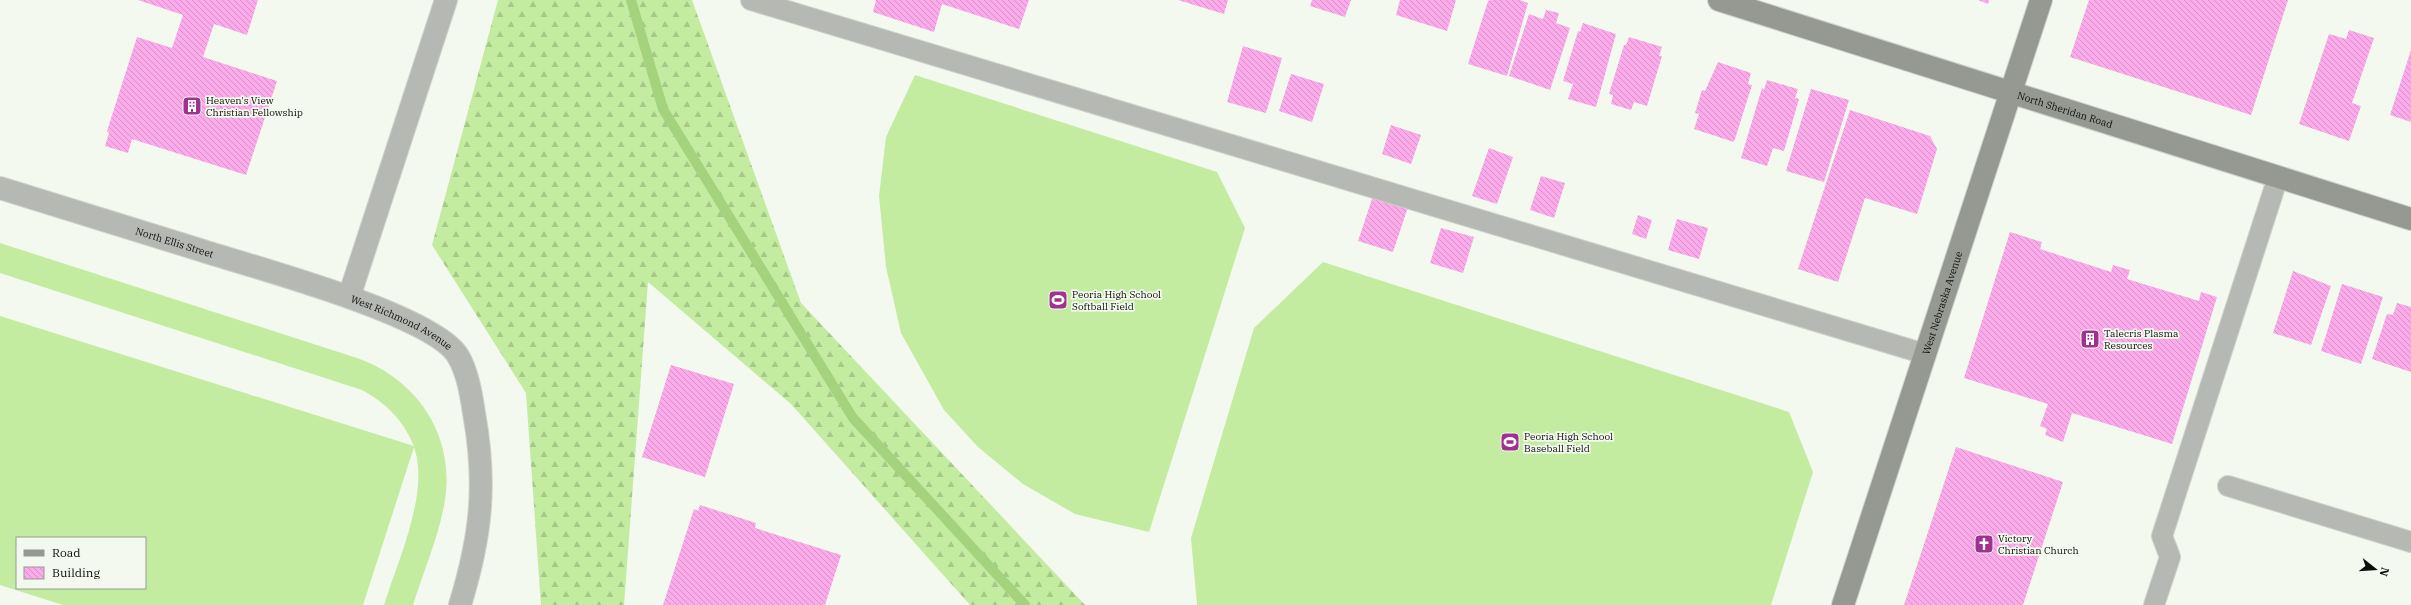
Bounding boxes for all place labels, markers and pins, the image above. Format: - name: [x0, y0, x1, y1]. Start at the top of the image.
- place label: Heaven's View Christian Fellowship: [206, 94, 303, 119]
- building icon: Heaven's View Christian Fellowship: [181, 95, 203, 117]
- place label: Peoria High School Softball Field: [1072, 288, 1161, 313]
- sports icon: Peoria High School Softball Field: [1047, 289, 1069, 311]
- place label: Talecris Plasma Resources: [2104, 327, 2179, 352]
- building icon: Talecris Plasma Resources: [2079, 328, 2101, 350]
- place label: Peoria High School Baseball Field: [1524, 430, 1613, 455]
- sports icon: Peoria High School Baseball Field: [1499, 431, 1521, 453]
- place label: Victory Christian Church: [1998, 532, 2079, 557]
- church icon: Victory Christian Church: [1973, 533, 1995, 555]

